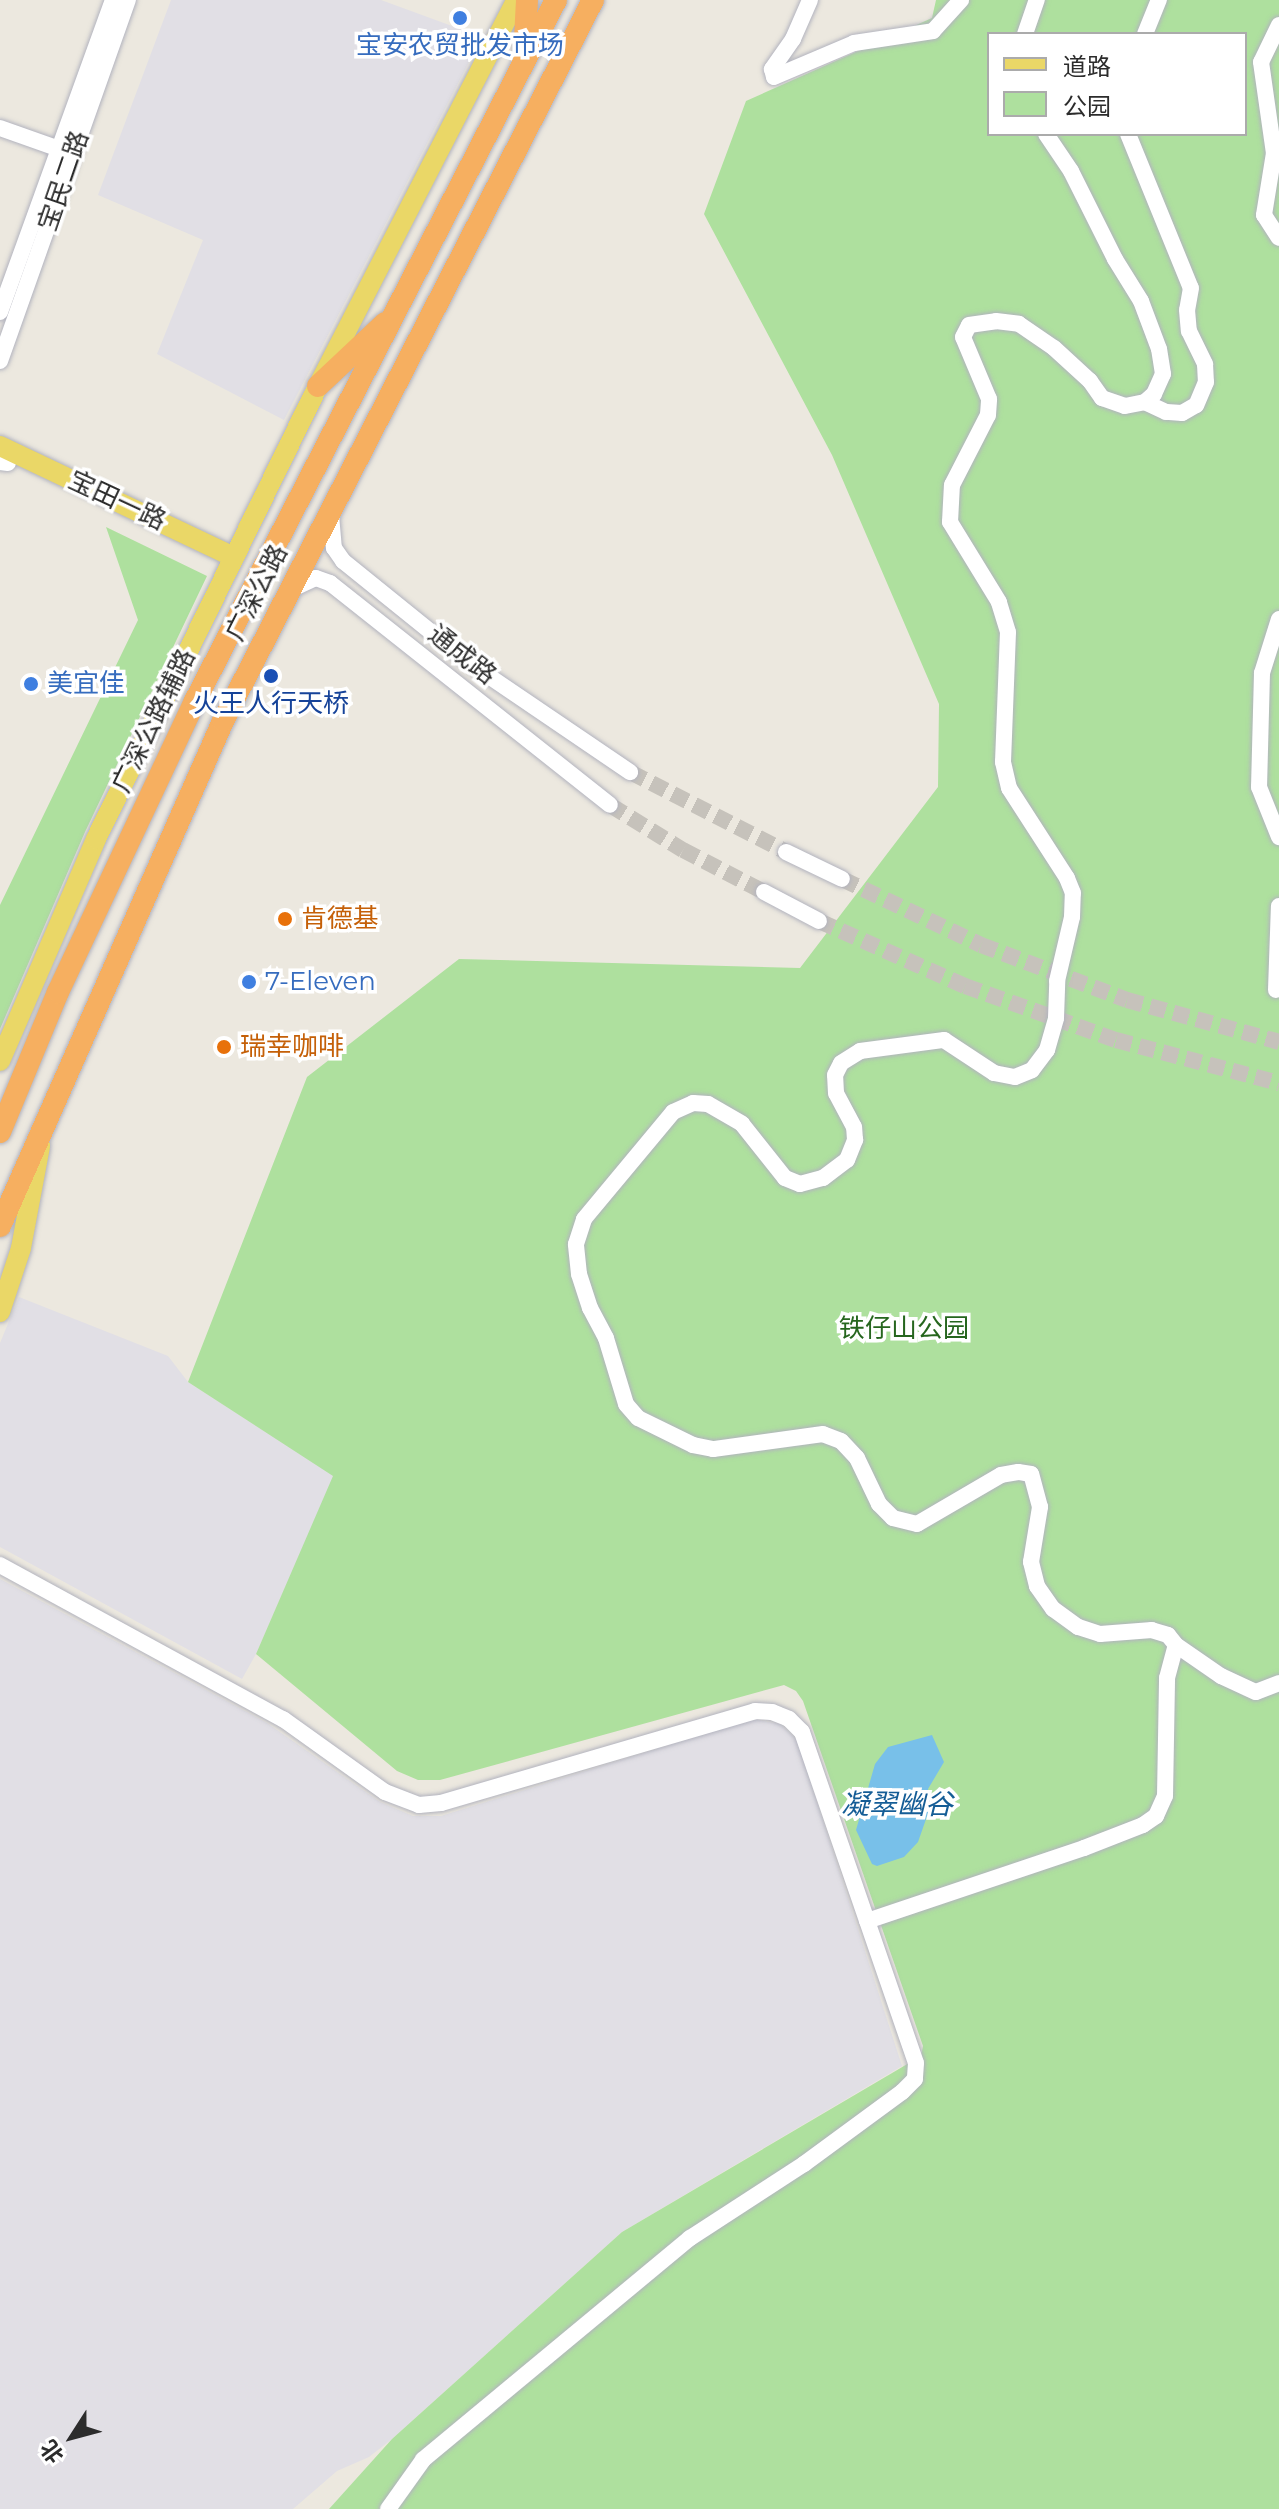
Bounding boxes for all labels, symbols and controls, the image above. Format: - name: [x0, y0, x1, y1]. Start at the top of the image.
- marker: 宝安农贸批发市场: [451, 9, 469, 27]
- place label: 宝安农贸批发市场: [356, 30, 564, 62]
- legend: [987, 32, 1247, 136]
- text: 道路: [1063, 52, 1111, 81]
- text: 公园: [1063, 92, 1111, 121]
- street label: 宝民二路: [32, 127, 96, 235]
- street label: 宝田一路: [63, 465, 171, 537]
- street label: 广深公路: [219, 540, 295, 646]
- street label: 通成路: [422, 619, 502, 691]
- street label: 广深公路辅路: [106, 644, 202, 798]
- marker: 火王人行天桥: [262, 667, 280, 685]
- place label: 美宜佳: [47, 668, 125, 700]
- marker: 美宜佳: [22, 675, 40, 693]
- place label: 火王人行天桥: [193, 688, 349, 720]
- place label: 肯德基: [301, 903, 379, 935]
- marker: 肯德基: [276, 910, 294, 928]
- place label: 7-Eleven: [265, 966, 376, 998]
- marker: 7-Eleven: [240, 973, 258, 991]
- place label: 瑞幸咖啡: [240, 1031, 344, 1063]
- marker: 瑞幸咖啡: [215, 1038, 233, 1056]
- park label: 铁仔山公园: [839, 1313, 969, 1345]
- water label: 凝翠幽谷: [841, 1787, 953, 1821]
- north arrow: [32, 2397, 112, 2477]
- text: 北: [35, 2435, 70, 2468]

